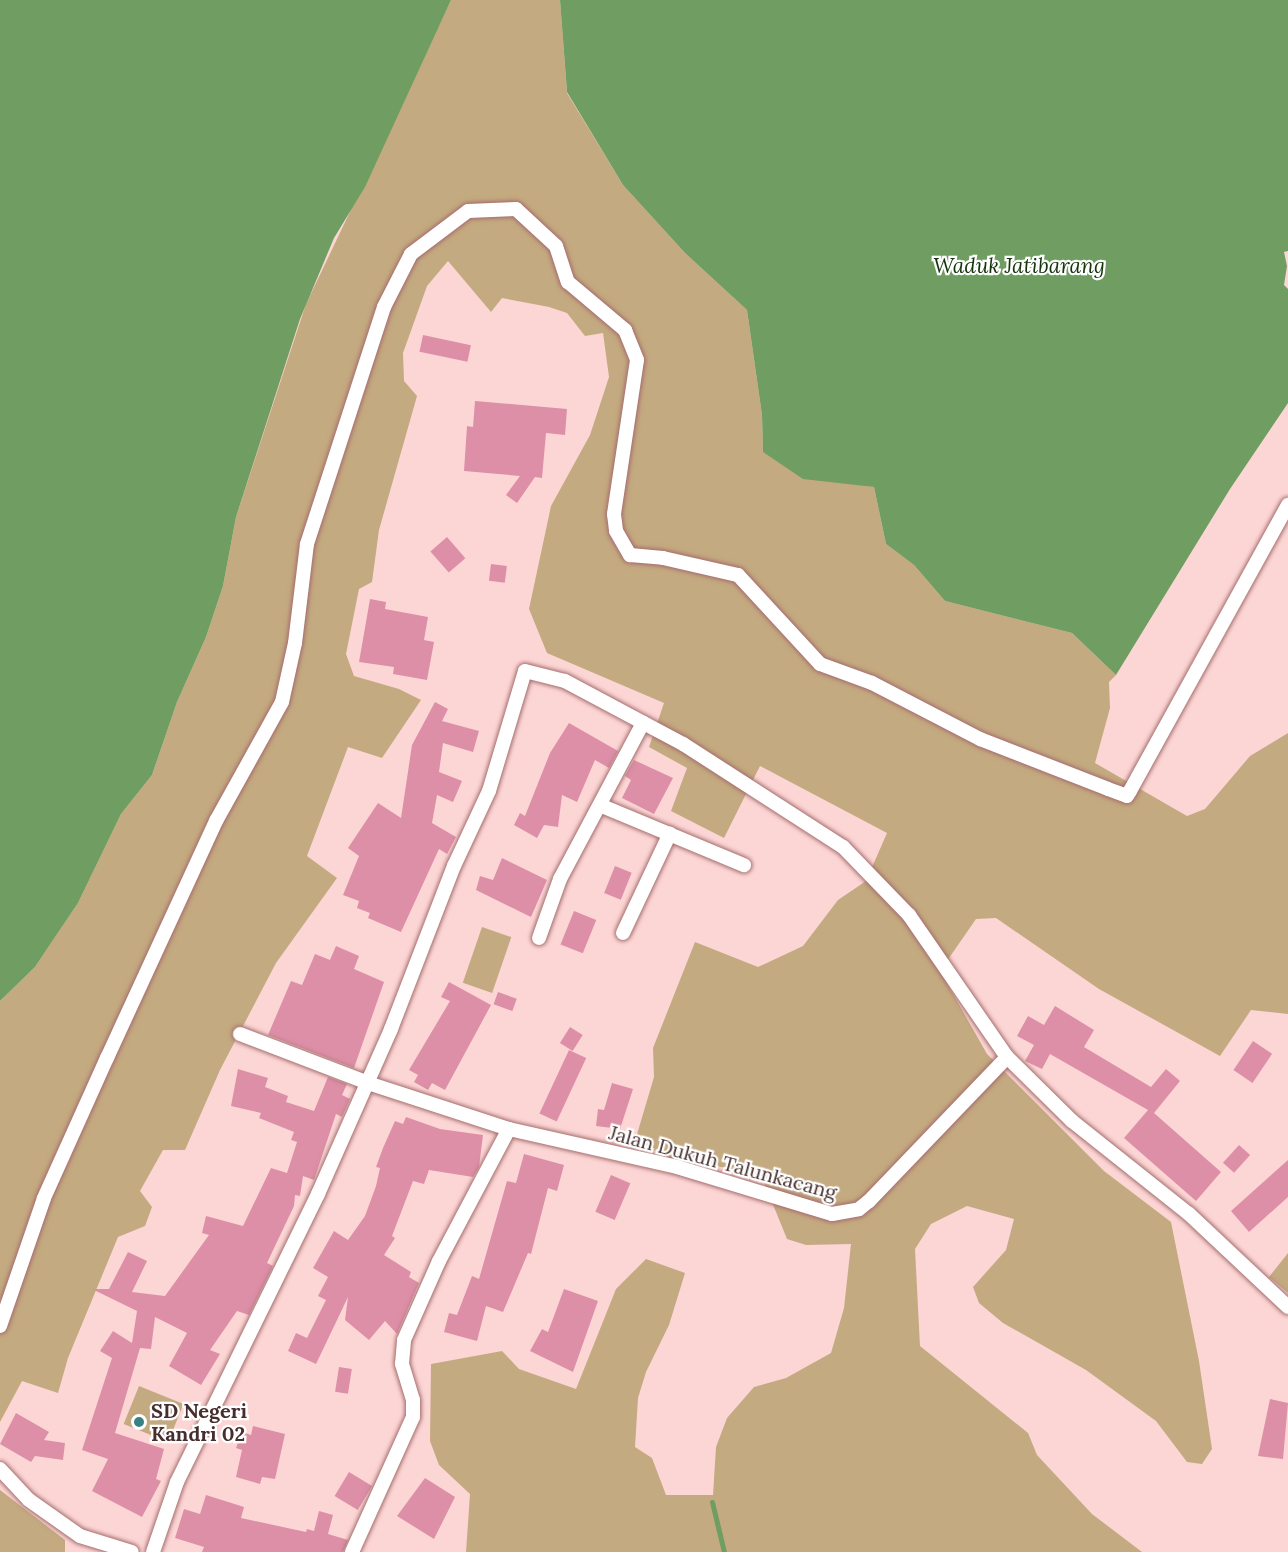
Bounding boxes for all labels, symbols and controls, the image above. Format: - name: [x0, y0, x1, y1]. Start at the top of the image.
- water label: Waduk Jatibarang: [933, 253, 1105, 279]
- street label: Jalan Dukuh Talunkacang: [607, 1120, 839, 1204]
- place label: SD Negeri Kandri 02: [151, 1398, 247, 1445]
- marker: SD Negeri Kandri 02: [132, 1415, 146, 1429]

